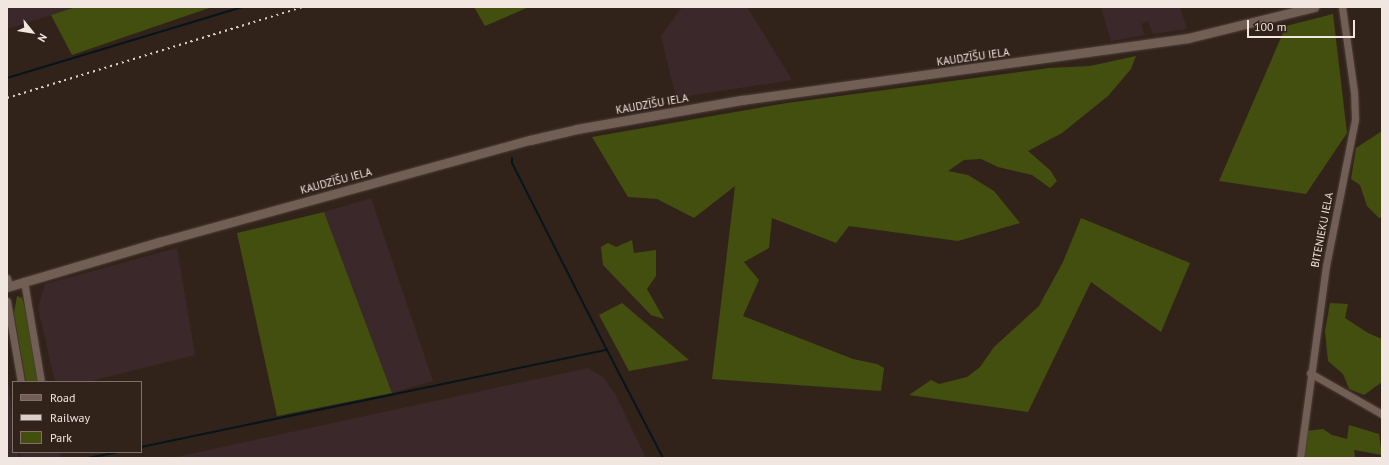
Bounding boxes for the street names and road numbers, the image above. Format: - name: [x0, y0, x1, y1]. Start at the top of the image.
- street label: KAUDZĪŠU IELA: [936, 45, 1010, 69]
- street label: KAUDZĪŠU IELA: [615, 91, 689, 117]
- street label: KAUDZĪŠU IELA: [299, 165, 373, 197]
- street label: BITENIEKU IELA: [1308, 191, 1336, 269]

